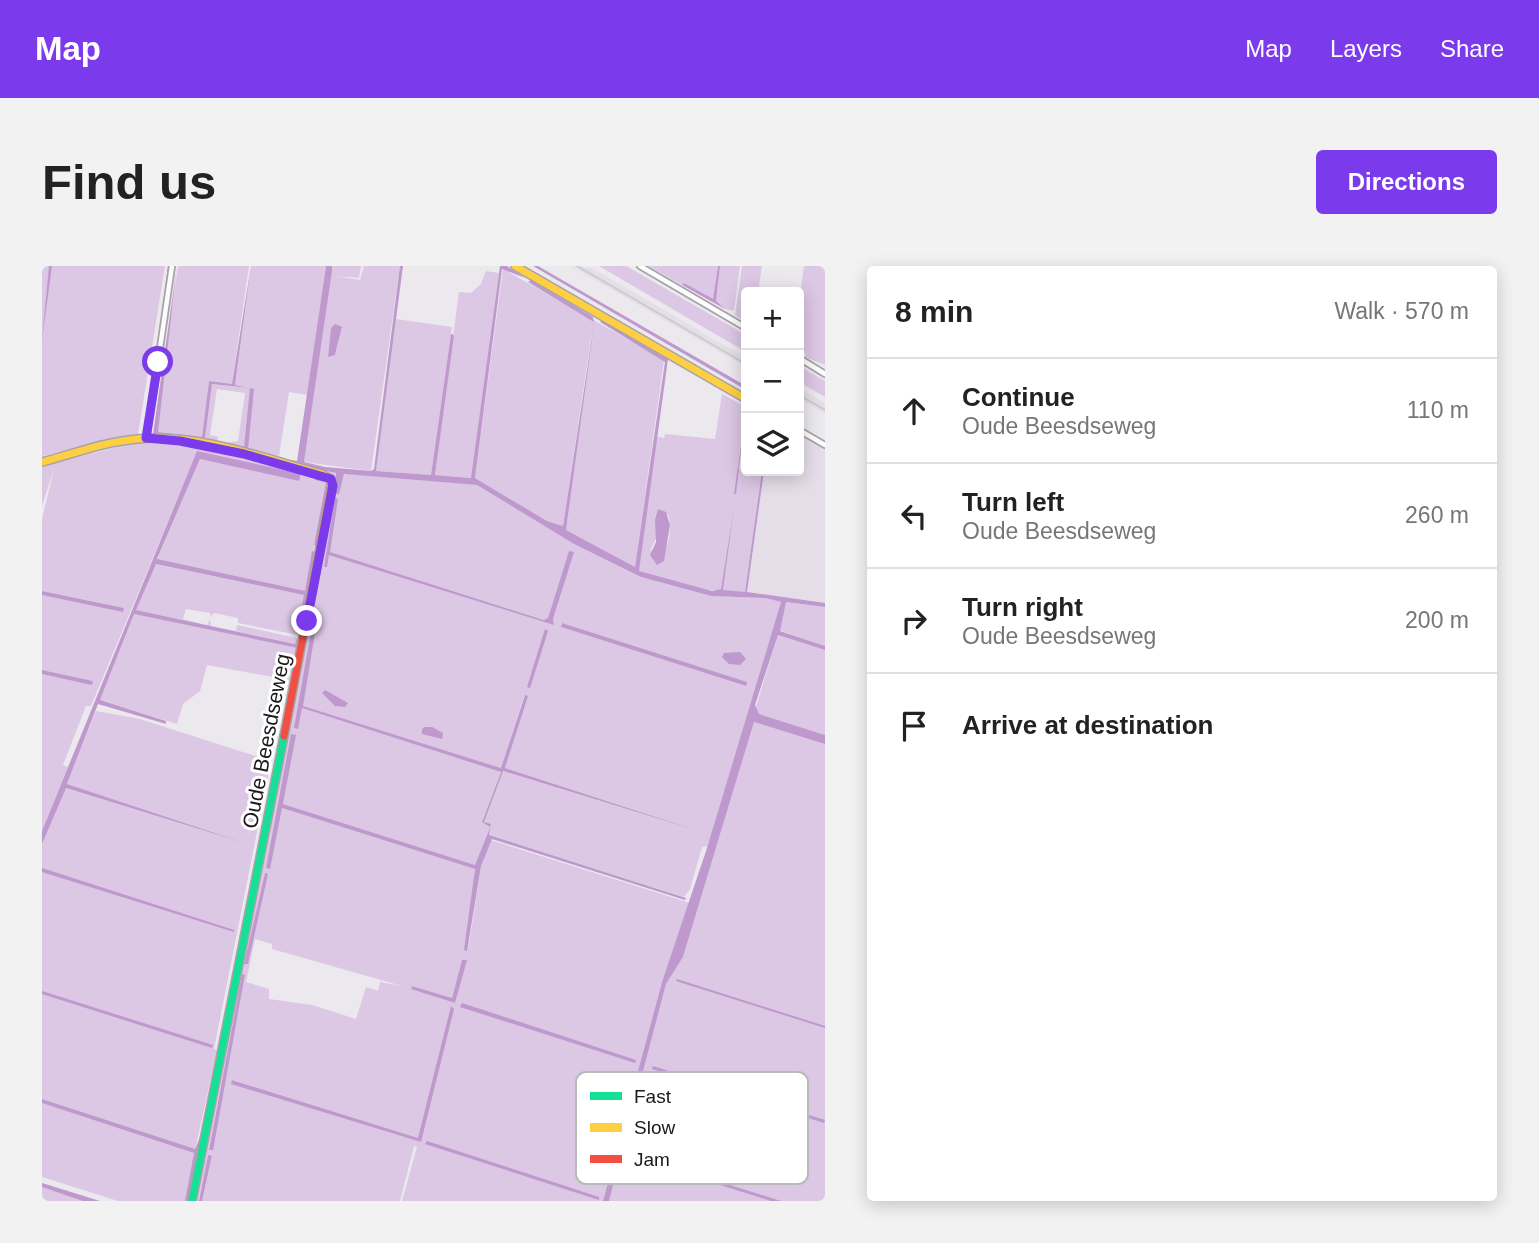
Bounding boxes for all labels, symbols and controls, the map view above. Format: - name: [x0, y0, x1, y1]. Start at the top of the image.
- text: Map: [35, 30, 101, 67]
- text: Map: [1245, 35, 1292, 62]
- text: Layers: [1330, 35, 1402, 62]
- text: Share: [1440, 35, 1504, 62]
- button: Directions: [1316, 150, 1497, 214]
- text: Find us: [42, 155, 216, 209]
- map controls: [741, 287, 804, 476]
- button: +: [741, 287, 804, 350]
- text: 8 min: [895, 295, 973, 328]
- text: Walk · 570 m: [1334, 298, 1469, 324]
- route start: [142, 346, 173, 377]
- button: −: [741, 350, 804, 413]
- text: Continue: [962, 382, 1075, 412]
- icon: ahead: [895, 392, 933, 430]
- text: 110 m: [1407, 397, 1469, 423]
- button: layers: [741, 413, 804, 476]
- text: Oude Beesdseweg: [962, 413, 1156, 439]
- text: Turn left: [962, 487, 1064, 517]
- icon: left: [895, 497, 933, 535]
- text: 260 m: [1405, 502, 1469, 528]
- text: Oude Beesdseweg: [962, 518, 1156, 544]
- text: Turn right: [962, 592, 1083, 622]
- icon: right: [895, 602, 933, 640]
- route end: [291, 605, 322, 636]
- text: 200 m: [1405, 607, 1469, 633]
- text: Oude Beesdseweg: [962, 623, 1156, 649]
- street label: Oude Beesdseweg: [238, 652, 294, 830]
- icon: arrive: [895, 707, 933, 745]
- text: Arrive at destination: [962, 710, 1213, 740]
- legend: [576, 1072, 808, 1184]
- text: Fast: [634, 1086, 672, 1107]
- text: Slow: [634, 1117, 675, 1138]
- text: Jam: [634, 1149, 670, 1170]

